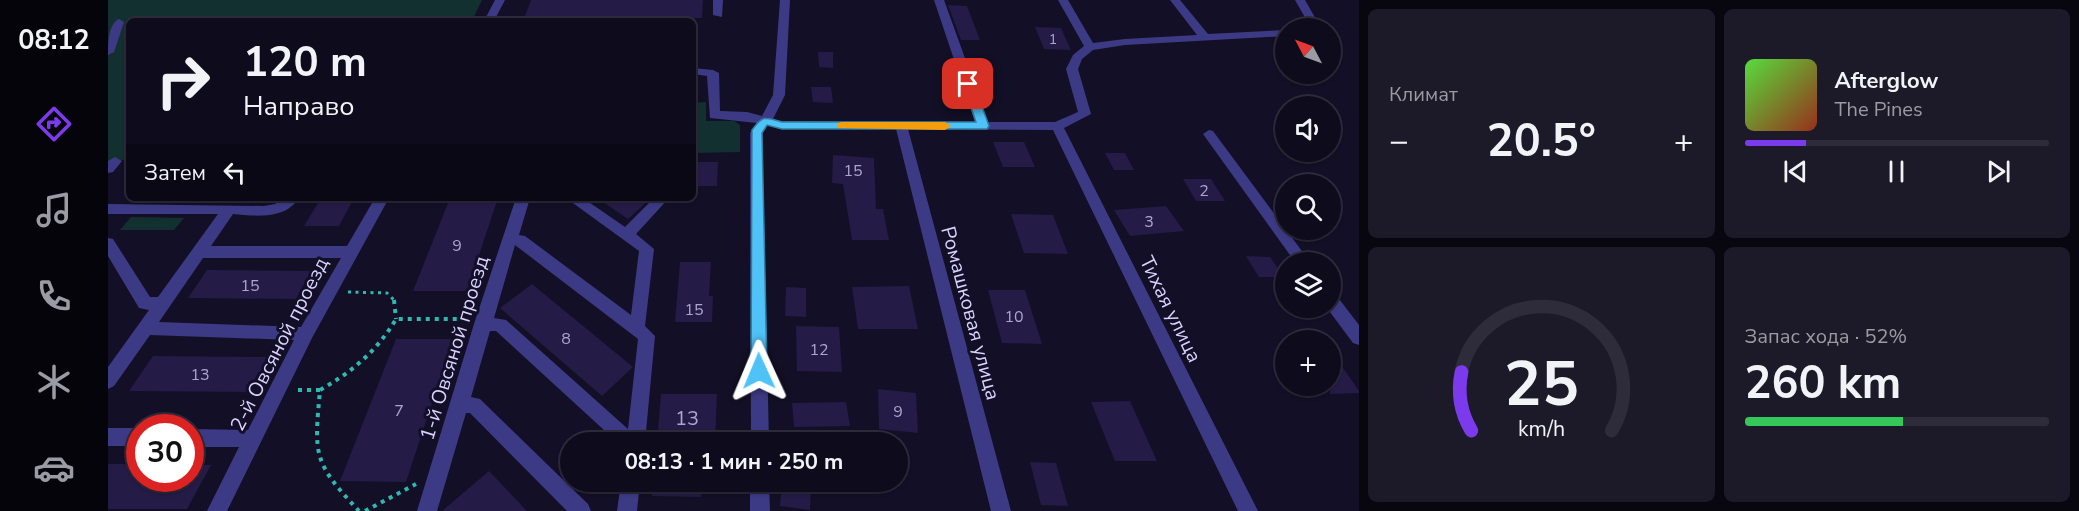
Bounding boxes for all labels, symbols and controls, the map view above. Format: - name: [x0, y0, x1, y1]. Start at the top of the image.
- north arrow: [1275, 18, 1341, 84]
- map controls: [1275, 18, 1341, 396]
- text: 08:12: [18, 22, 90, 59]
- house number: 1: [1049, 30, 1057, 49]
- text: 120 m: [243, 34, 367, 91]
- icon: right: [144, 42, 222, 120]
- pin: [942, 58, 993, 109]
- text: Afterglow: [1835, 66, 1938, 96]
- icon: arrive: [951, 67, 984, 100]
- text: Климат: [1389, 81, 1458, 108]
- text: Направо: [243, 88, 354, 125]
- button: sound: [1275, 96, 1341, 162]
- text: The Pines: [1835, 96, 1923, 123]
- icon: directions: [33, 103, 75, 145]
- text: 20.5°: [1487, 111, 1596, 172]
- text: −: [1389, 119, 1409, 164]
- text: +: [1674, 119, 1694, 164]
- icon: previous: [1779, 155, 1812, 188]
- icon: pause: [1880, 155, 1913, 188]
- icon: next: [1982, 155, 2015, 188]
- icon: left: [218, 156, 251, 189]
- text: Затем: [144, 158, 206, 188]
- house number: 15: [843, 160, 863, 182]
- button: search: [1275, 174, 1341, 240]
- house number: 2: [1199, 180, 1209, 202]
- icon: music: [33, 189, 75, 231]
- house number: 3: [1144, 211, 1154, 233]
- street label: Ромашковая улица: [934, 223, 1007, 403]
- house number: 9: [452, 235, 462, 257]
- street label: Тихая улица: [1133, 251, 1208, 367]
- button: layers: [1275, 252, 1341, 318]
- street label: 2-й Овсяной проезд: [224, 253, 335, 436]
- street label: 1-й Овсяной проезд: [414, 253, 495, 444]
- icon: phone: [33, 275, 75, 317]
- house number: 15: [240, 275, 260, 297]
- house number: 15: [684, 299, 704, 321]
- house number: 10: [1004, 306, 1024, 328]
- text: Запас хода · 52%: [1745, 323, 1907, 350]
- house number: 8: [561, 328, 571, 350]
- button: +: [1275, 330, 1341, 396]
- position arrow: [727, 339, 791, 403]
- house number: 12: [809, 339, 829, 361]
- text: 25: [1504, 342, 1579, 427]
- text: 260 km: [1745, 353, 1901, 414]
- icon: climate: [33, 361, 75, 403]
- house number: 13: [190, 364, 210, 386]
- house number: 7: [394, 400, 404, 422]
- house number: 9: [893, 401, 903, 423]
- house number: 13: [675, 405, 699, 432]
- speed limit sign: 30: [126, 414, 204, 492]
- text: km/h: [1518, 415, 1565, 445]
- icon: car: [33, 447, 75, 489]
- text: 08:13 · 1 мин · 250 m: [625, 447, 843, 477]

